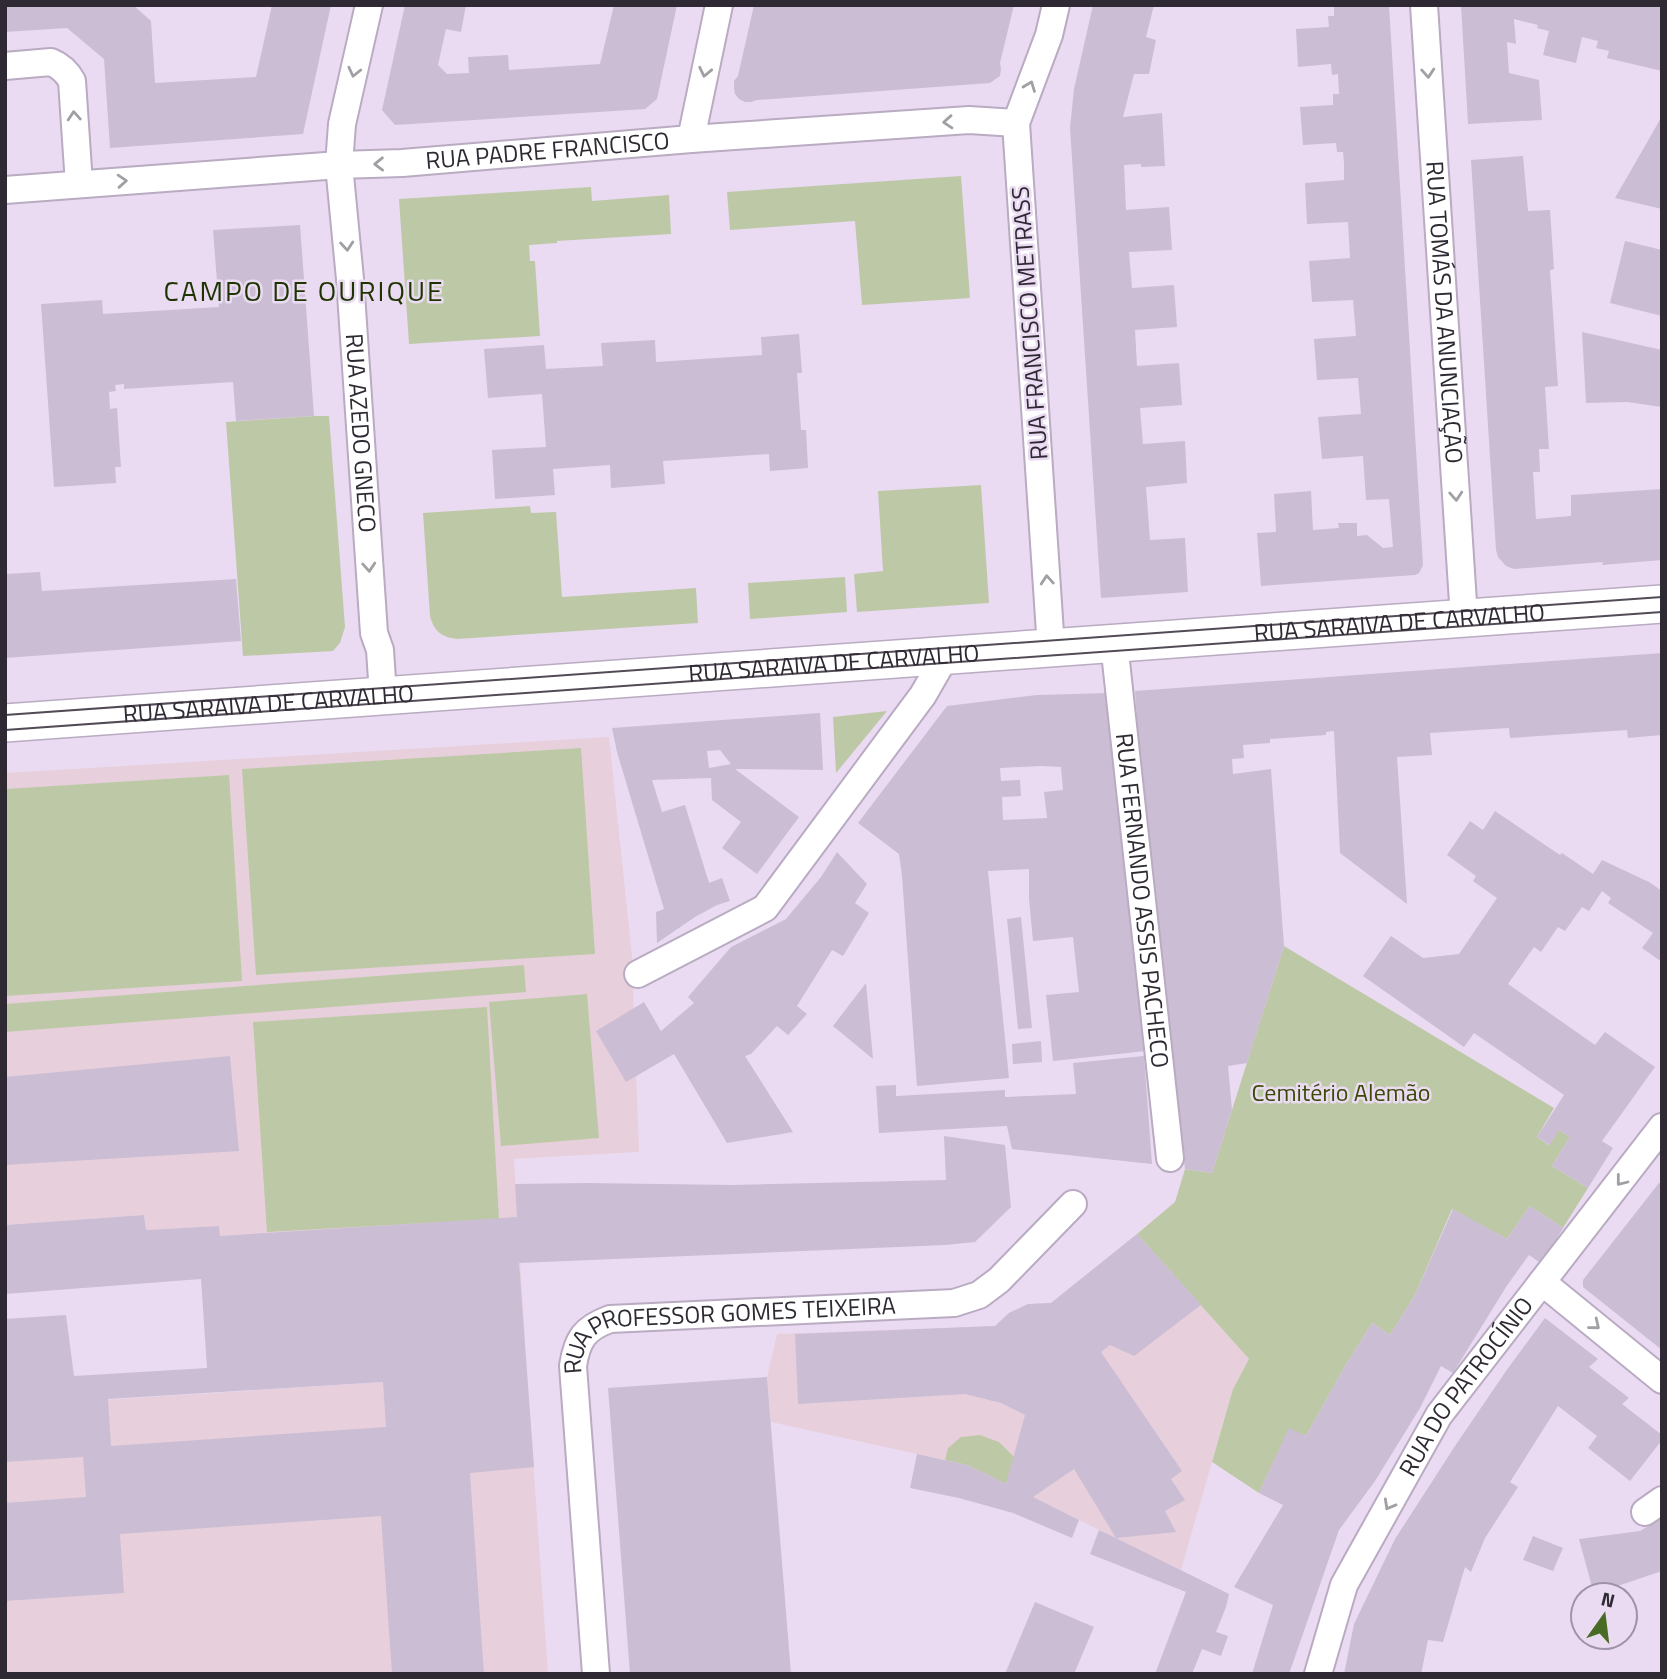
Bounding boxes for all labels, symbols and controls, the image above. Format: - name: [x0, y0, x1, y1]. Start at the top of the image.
- one-way arrow: [348, 66, 362, 78]
- one-way arrow: [698, 66, 713, 78]
- one-way arrow: [1420, 68, 1435, 79]
- one-way arrow: [1022, 81, 1036, 93]
- one-way arrow: [67, 110, 82, 121]
- one-way arrow: [942, 114, 953, 129]
- street label: RUA PADRE FRANCISCO: [424, 122, 671, 178]
- one-way arrow: [373, 156, 384, 172]
- street label: RUA TOMÁS DA ANUNCIAÇÃO: [1417, 160, 1473, 465]
- one-way arrow: [117, 174, 128, 189]
- street label: RUA FRANCISCO METRASS: [1001, 185, 1057, 461]
- one-way arrow: [339, 241, 354, 252]
- district label: CAMPO DE OURIQUE: [163, 269, 445, 312]
- street label: RUA AZEDO GNECO: [337, 332, 386, 534]
- one-way arrow: [1448, 491, 1463, 502]
- one-way arrow: [362, 561, 377, 572]
- one-way arrow: [1040, 574, 1055, 585]
- street label: RUA SARAIVA DE CARVALHO: [1253, 593, 1546, 650]
- street label: RUA SARAIVA DE CARVALHO: [687, 634, 981, 691]
- street label: RUA SARAIVA DE CARVALHO: [122, 675, 415, 731]
- street label: RUA FERNANDO ASSIS PACHECO: [1107, 731, 1179, 1070]
- park label: Cemitério Alemão: [1251, 1074, 1431, 1110]
- one-way arrow: [1616, 1173, 1629, 1186]
- street label: RUA PROFESSOR GOMES TEIXEIRA: [554, 1287, 897, 1375]
- street label: RUA DO PATROCÍNIO: [1389, 1289, 1541, 1483]
- one-way arrow: [1588, 1317, 1600, 1330]
- one-way arrow: [1384, 1498, 1397, 1510]
- north arrow: [1569, 1581, 1639, 1651]
- text: N: [1598, 1583, 1618, 1615]

